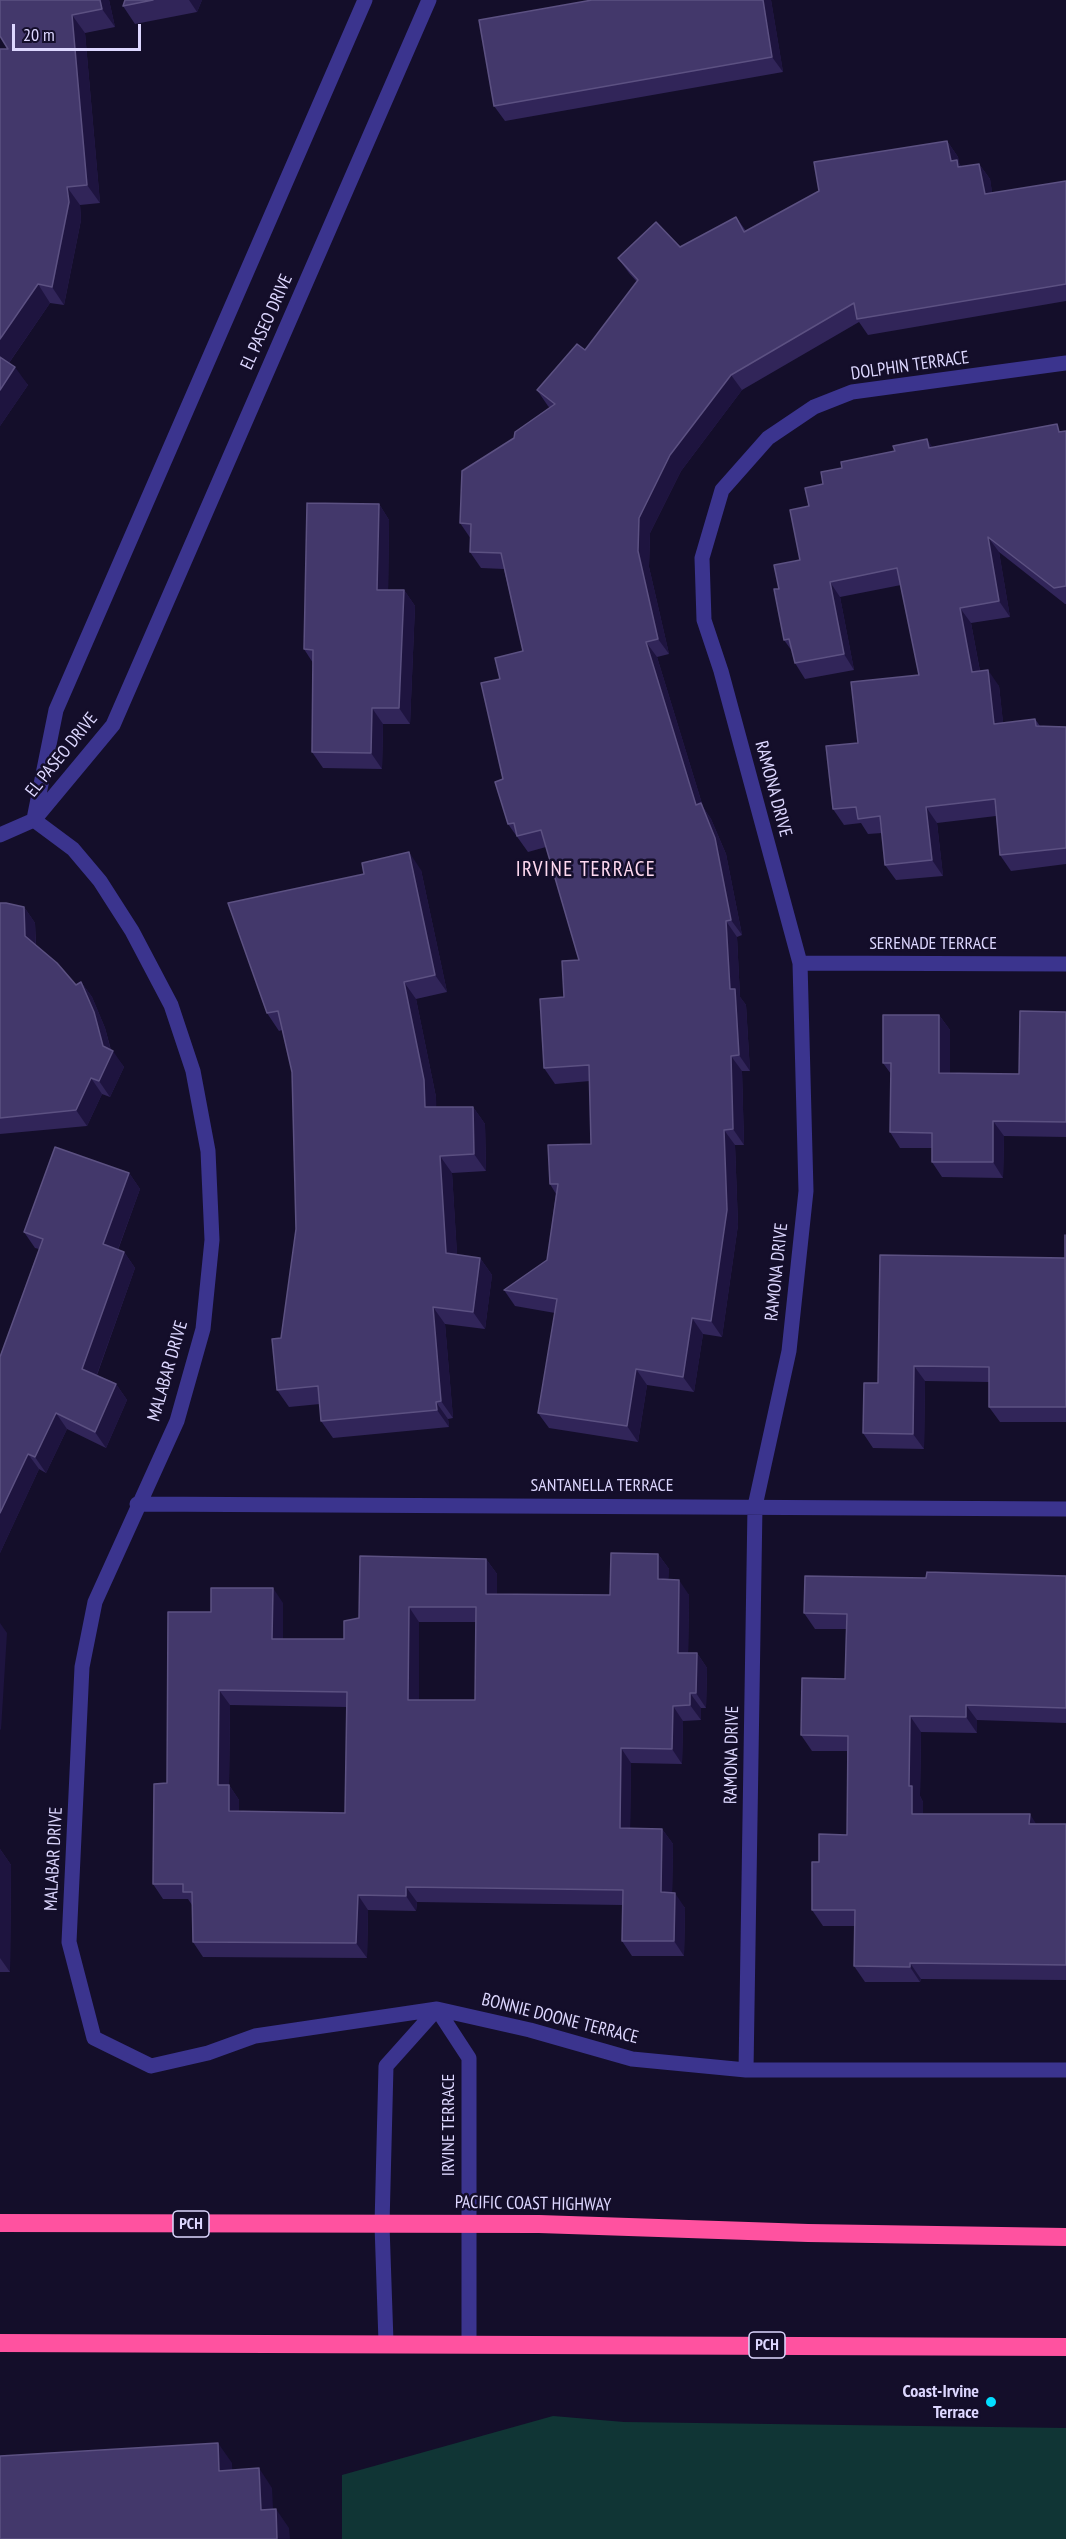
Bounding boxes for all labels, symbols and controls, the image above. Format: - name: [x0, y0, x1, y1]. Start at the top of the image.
- scale bar: [15, 12, 144, 50]
- text: 20 m: [23, 23, 55, 46]
- street label: EL PASEO DRIVE: [236, 271, 298, 373]
- street label: DOLPHIN TERRACE: [850, 347, 970, 385]
- street label: EL PASEO DRIVE: [21, 709, 103, 801]
- street label: RAMONA DRIVE: [750, 739, 796, 839]
- district label: IRVINE TERRACE: [516, 857, 656, 883]
- street label: SERENADE TERRACE: [869, 933, 997, 955]
- street label: RAMONA DRIVE: [761, 1222, 793, 1322]
- street label: MALABAR DRIVE: [143, 1318, 193, 1424]
- street label: SANTANELLA TERRACE: [531, 1475, 673, 1497]
- street label: RAMONA DRIVE: [720, 1706, 744, 1804]
- street label: MALABAR DRIVE: [40, 1807, 68, 1911]
- street label: BONNIE DOONE TERRACE: [479, 1989, 641, 2049]
- street label: IRVINE TERRACE: [438, 2074, 460, 2176]
- street label: PACIFIC COAST HIGHWAY: [455, 2192, 611, 2216]
- road number: PCH: [173, 2211, 209, 2237]
- road number: PCH: [749, 2332, 785, 2358]
- place label: Coast-Irvine Terrace: [903, 2381, 979, 2424]
- marker: Coast-Irvine Terrace: [984, 2395, 998, 2409]

